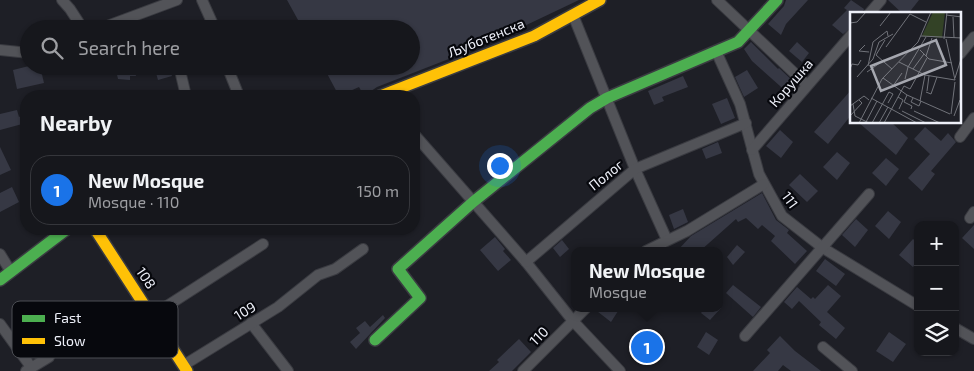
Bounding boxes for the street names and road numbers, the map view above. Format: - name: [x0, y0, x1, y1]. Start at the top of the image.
- street label: Љуботенска: [445, 14, 527, 61]
- street label: Корушка: [765, 55, 816, 110]
- street label: Полог: [585, 155, 627, 194]
- street label: 111: [779, 188, 802, 211]
- street label: 108: [133, 264, 160, 292]
- street label: 109: [231, 298, 259, 324]
- street label: 110: [526, 323, 552, 349]

